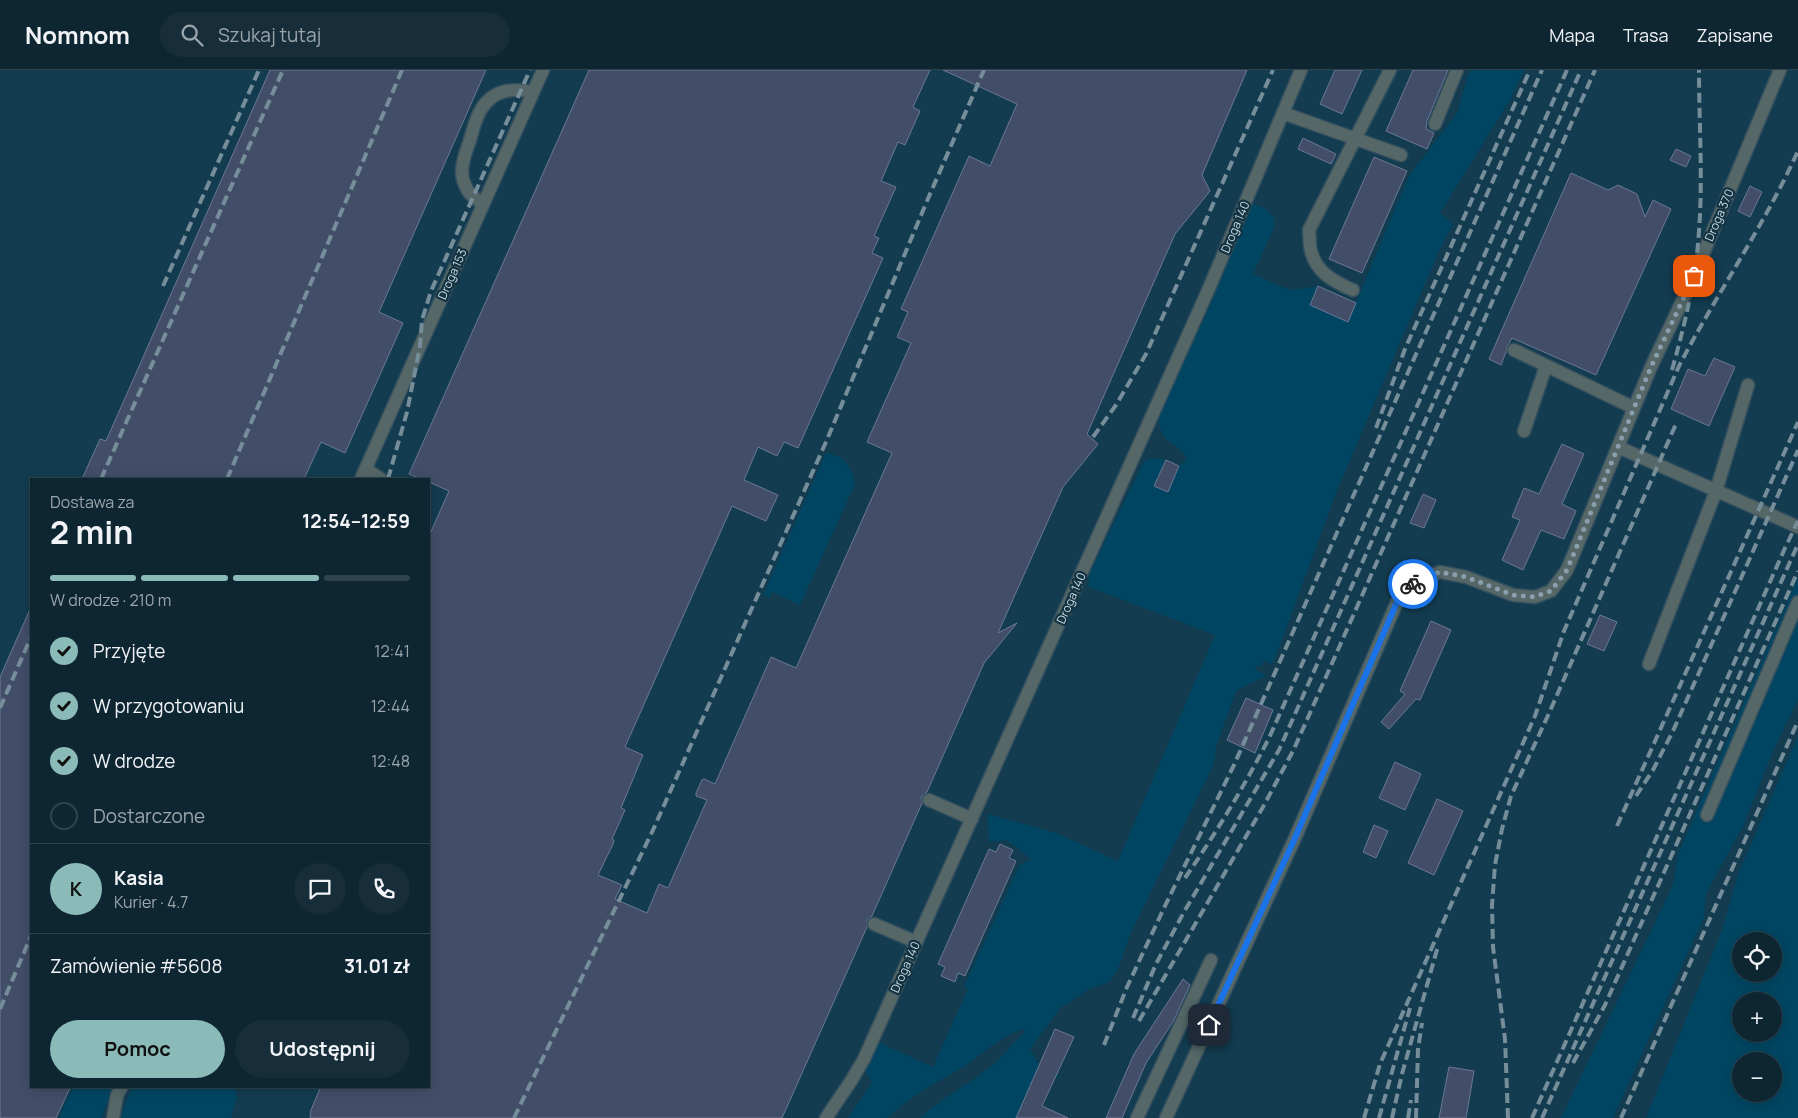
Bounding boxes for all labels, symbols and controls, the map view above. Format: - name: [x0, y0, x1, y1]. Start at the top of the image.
- search box: [160, 12, 510, 57]
- text: Nomnom: [25, 18, 130, 51]
- icon: search: [178, 21, 206, 49]
- text: Szukaj tutaj: [218, 22, 321, 48]
- text: Mapa: [1549, 23, 1595, 47]
- text: Trasa: [1623, 23, 1668, 47]
- text: Zapisane: [1696, 23, 1773, 47]
- street label: Droga 370: [1700, 186, 1738, 244]
- street label: Droga 140: [1217, 199, 1253, 255]
- street label: Droga 153: [433, 246, 471, 302]
- pin: [1673, 255, 1715, 297]
- icon: bag: [1680, 262, 1708, 290]
- text: Dostawa za: [50, 491, 134, 513]
- text: 12:54–12:59: [302, 508, 410, 534]
- text: 2 min: [50, 510, 133, 554]
- courier: [1388, 559, 1438, 609]
- street label: Droga 140: [1052, 570, 1090, 626]
- icon: bike: [1399, 570, 1427, 598]
- text: W drodze · 210 m: [50, 589, 171, 611]
- icon: check: [50, 637, 78, 665]
- text: Przyjęte: [93, 638, 165, 664]
- text: 12:41: [374, 640, 410, 662]
- icon: check: [50, 692, 78, 720]
- text: W przygotowaniu: [93, 693, 244, 719]
- text: 12:44: [371, 695, 410, 717]
- icon: check: [50, 747, 78, 775]
- text: W drodze: [93, 748, 175, 774]
- text: 12:48: [371, 750, 410, 772]
- text: Dostarczone: [93, 803, 205, 829]
- button: chat: [294, 863, 346, 915]
- button: phone: [358, 863, 410, 915]
- text: Kasia: [114, 865, 164, 891]
- text: K: [70, 876, 82, 902]
- text: Kurier · 4.7: [114, 891, 188, 913]
- map controls: [1732, 932, 1782, 1102]
- button: locate: [1732, 932, 1782, 982]
- street label: Droga 140: [886, 939, 924, 995]
- text: Zamówienie #5608: [50, 953, 222, 979]
- text: 31.01 zł: [344, 953, 410, 979]
- button: +: [1732, 992, 1782, 1042]
- pin: [1188, 1004, 1230, 1046]
- icon: home: [1195, 1011, 1223, 1039]
- button: Pomoc: [50, 1020, 225, 1078]
- button: Udostępnij: [235, 1020, 410, 1078]
- button: −: [1732, 1052, 1782, 1102]

